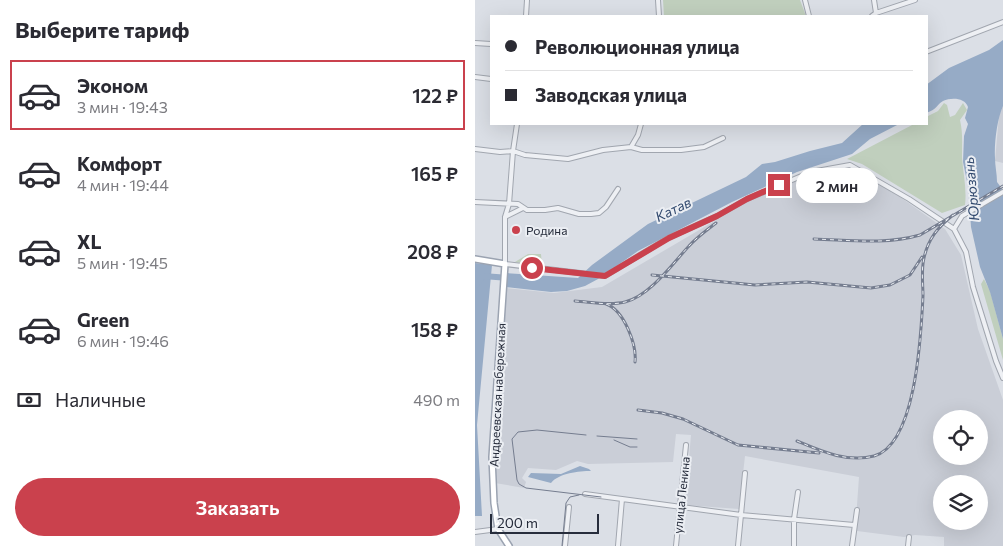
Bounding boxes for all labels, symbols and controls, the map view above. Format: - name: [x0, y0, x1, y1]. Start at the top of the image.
- text: Выберите тариф: [15, 16, 189, 43]
- text: Революционная улица: [535, 35, 739, 58]
- icon: car: [17, 73, 62, 118]
- text: Эконом: [77, 74, 148, 97]
- text: Заводская улица: [535, 83, 687, 106]
- text: 122 ₽: [412, 84, 458, 107]
- text: 3 мин · 19:43: [77, 97, 168, 116]
- icon: car: [17, 151, 62, 196]
- text: Комфорт: [77, 152, 162, 175]
- water label: Юрюзань: [960, 156, 982, 222]
- text: 165 ₽: [411, 162, 458, 185]
- callout: 2 мин: [797, 168, 879, 202]
- route end: [768, 174, 790, 196]
- text: 4 мин · 19:44: [77, 175, 169, 194]
- text: 2 мин: [816, 176, 858, 195]
- water label: Катав: [652, 193, 694, 225]
- place label: Родина: [526, 223, 567, 237]
- marker: Родина: [510, 224, 522, 236]
- icon: car: [17, 229, 62, 274]
- text: XL: [77, 230, 102, 253]
- text: 208 ₽: [407, 240, 458, 263]
- text: 5 мин · 19:45: [77, 253, 168, 272]
- route start: [521, 257, 543, 279]
- icon: car: [17, 307, 62, 352]
- text: Green: [77, 308, 129, 331]
- text: 158 ₽: [411, 318, 458, 341]
- street label: Андреевская набережная: [486, 323, 508, 467]
- text: 6 мин · 19:46: [77, 331, 169, 350]
- icon: cash: [15, 386, 43, 414]
- text: Наличные: [55, 388, 146, 411]
- text: 490 m: [413, 390, 460, 409]
- map controls: [933, 410, 988, 530]
- button: locate: [933, 410, 988, 465]
- street label: улица Ленина: [670, 456, 692, 534]
- button: layers: [933, 475, 988, 530]
- button: Заказать: [15, 478, 460, 536]
- scale bar: [490, 511, 599, 534]
- text: 200 m: [497, 514, 538, 531]

